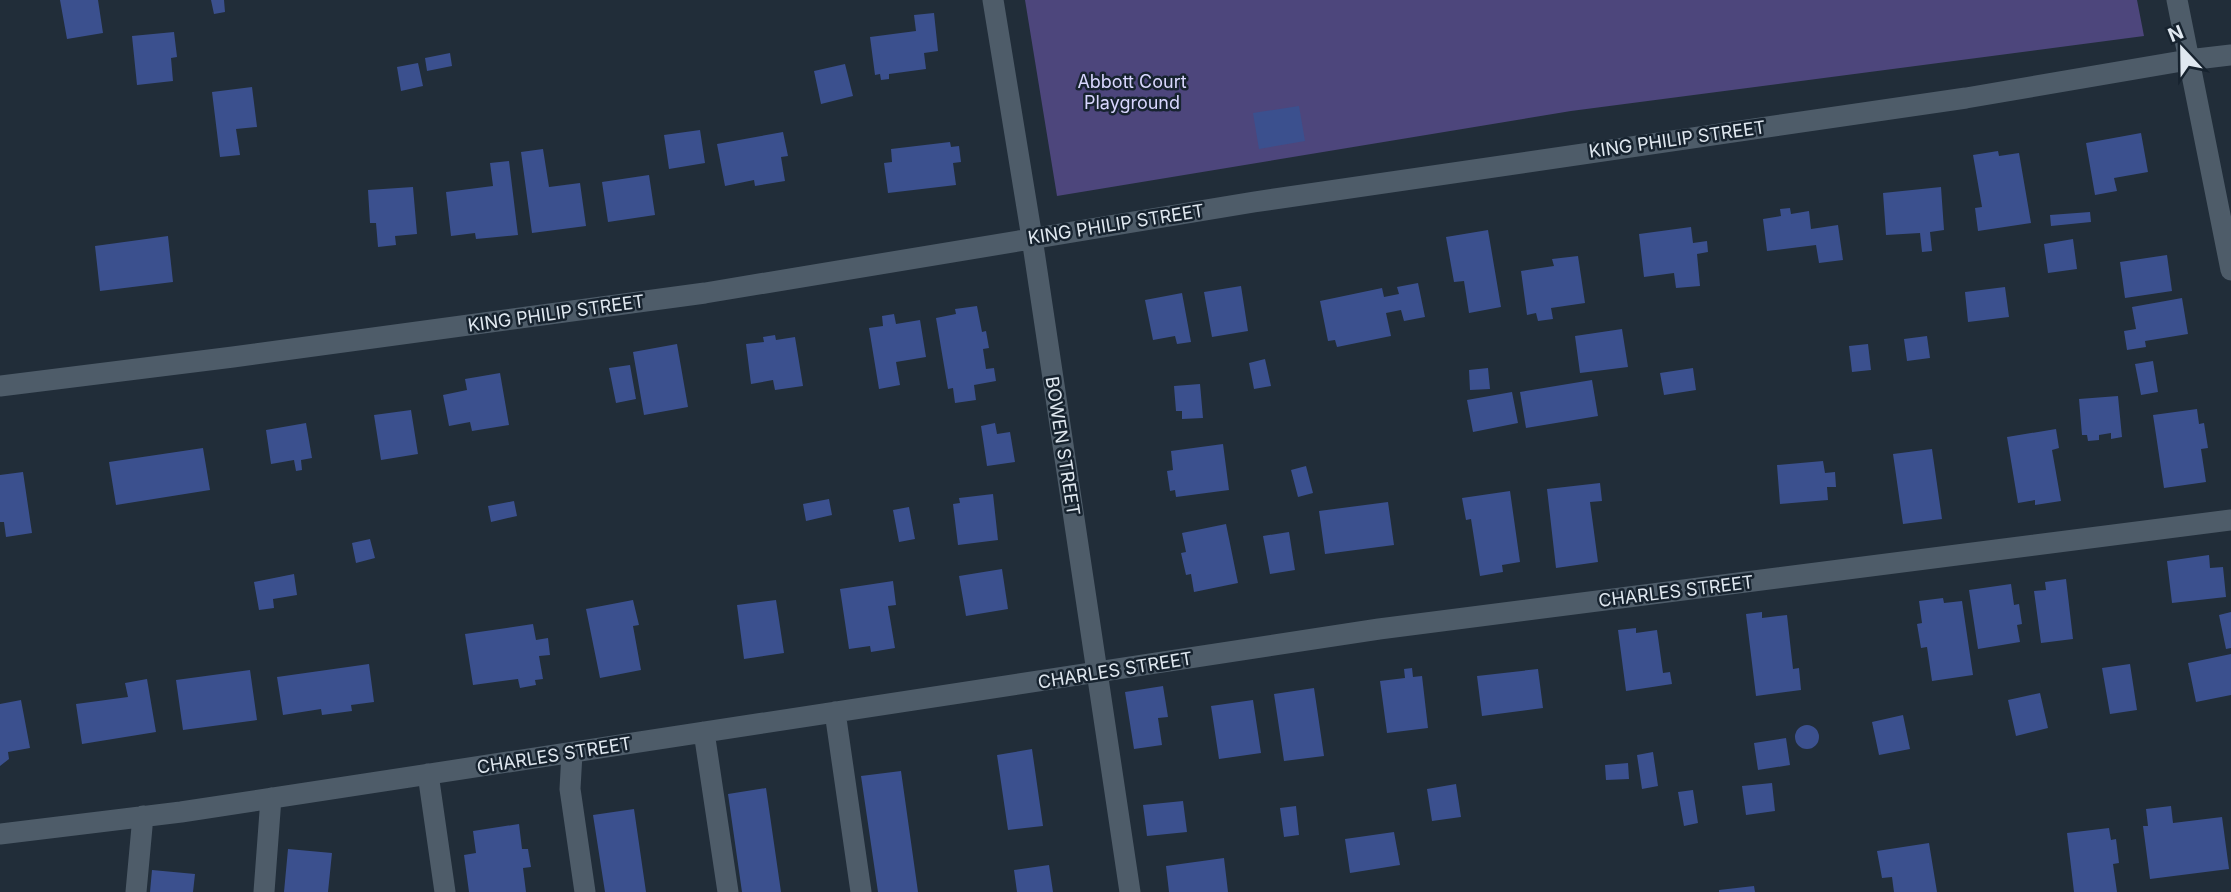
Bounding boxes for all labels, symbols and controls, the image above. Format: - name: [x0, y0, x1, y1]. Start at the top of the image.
- north arrow: [2147, 14, 2217, 84]
- text: N: [2165, 20, 2187, 47]
- park label: Abbott Court Playground: [1077, 71, 1187, 113]
- street label: KING PHILIP STREET: [1587, 116, 1767, 162]
- street label: KING PHILIP STREET: [1026, 200, 1206, 248]
- street label: KING PHILIP STREET: [466, 290, 646, 336]
- street label: BOWEN STREET: [1042, 375, 1084, 517]
- street label: CHARLES STREET: [1597, 571, 1755, 611]
- street label: CHARLES STREET: [1036, 647, 1194, 693]
- street label: CHARLES STREET: [475, 732, 633, 778]

